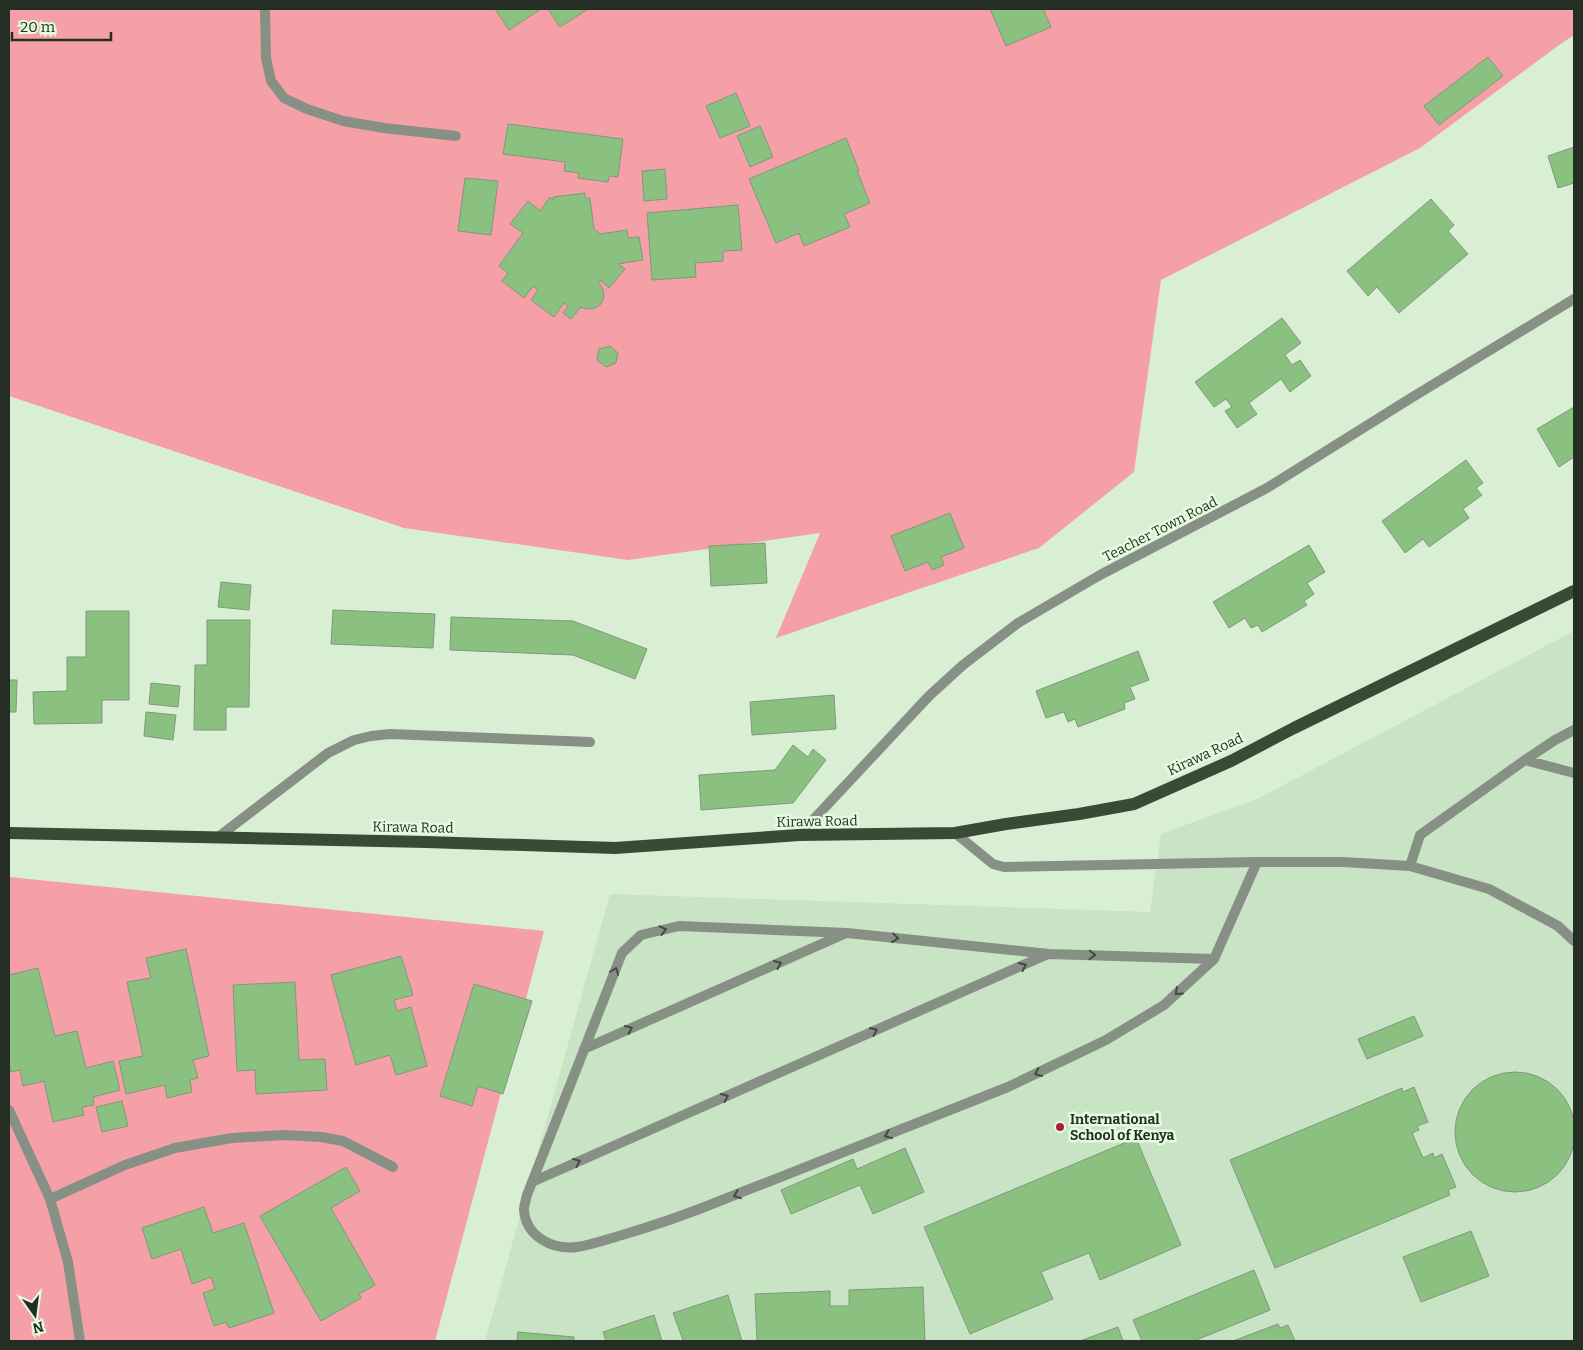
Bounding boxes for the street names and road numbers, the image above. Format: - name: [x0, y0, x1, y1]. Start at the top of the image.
- street label: Teacher Town Road: [1100, 493, 1220, 566]
- street label: Kirawa Road: [1165, 730, 1246, 779]
- street label: Kirawa Road: [776, 812, 858, 831]
- street label: Kirawa Road: [372, 818, 454, 837]

